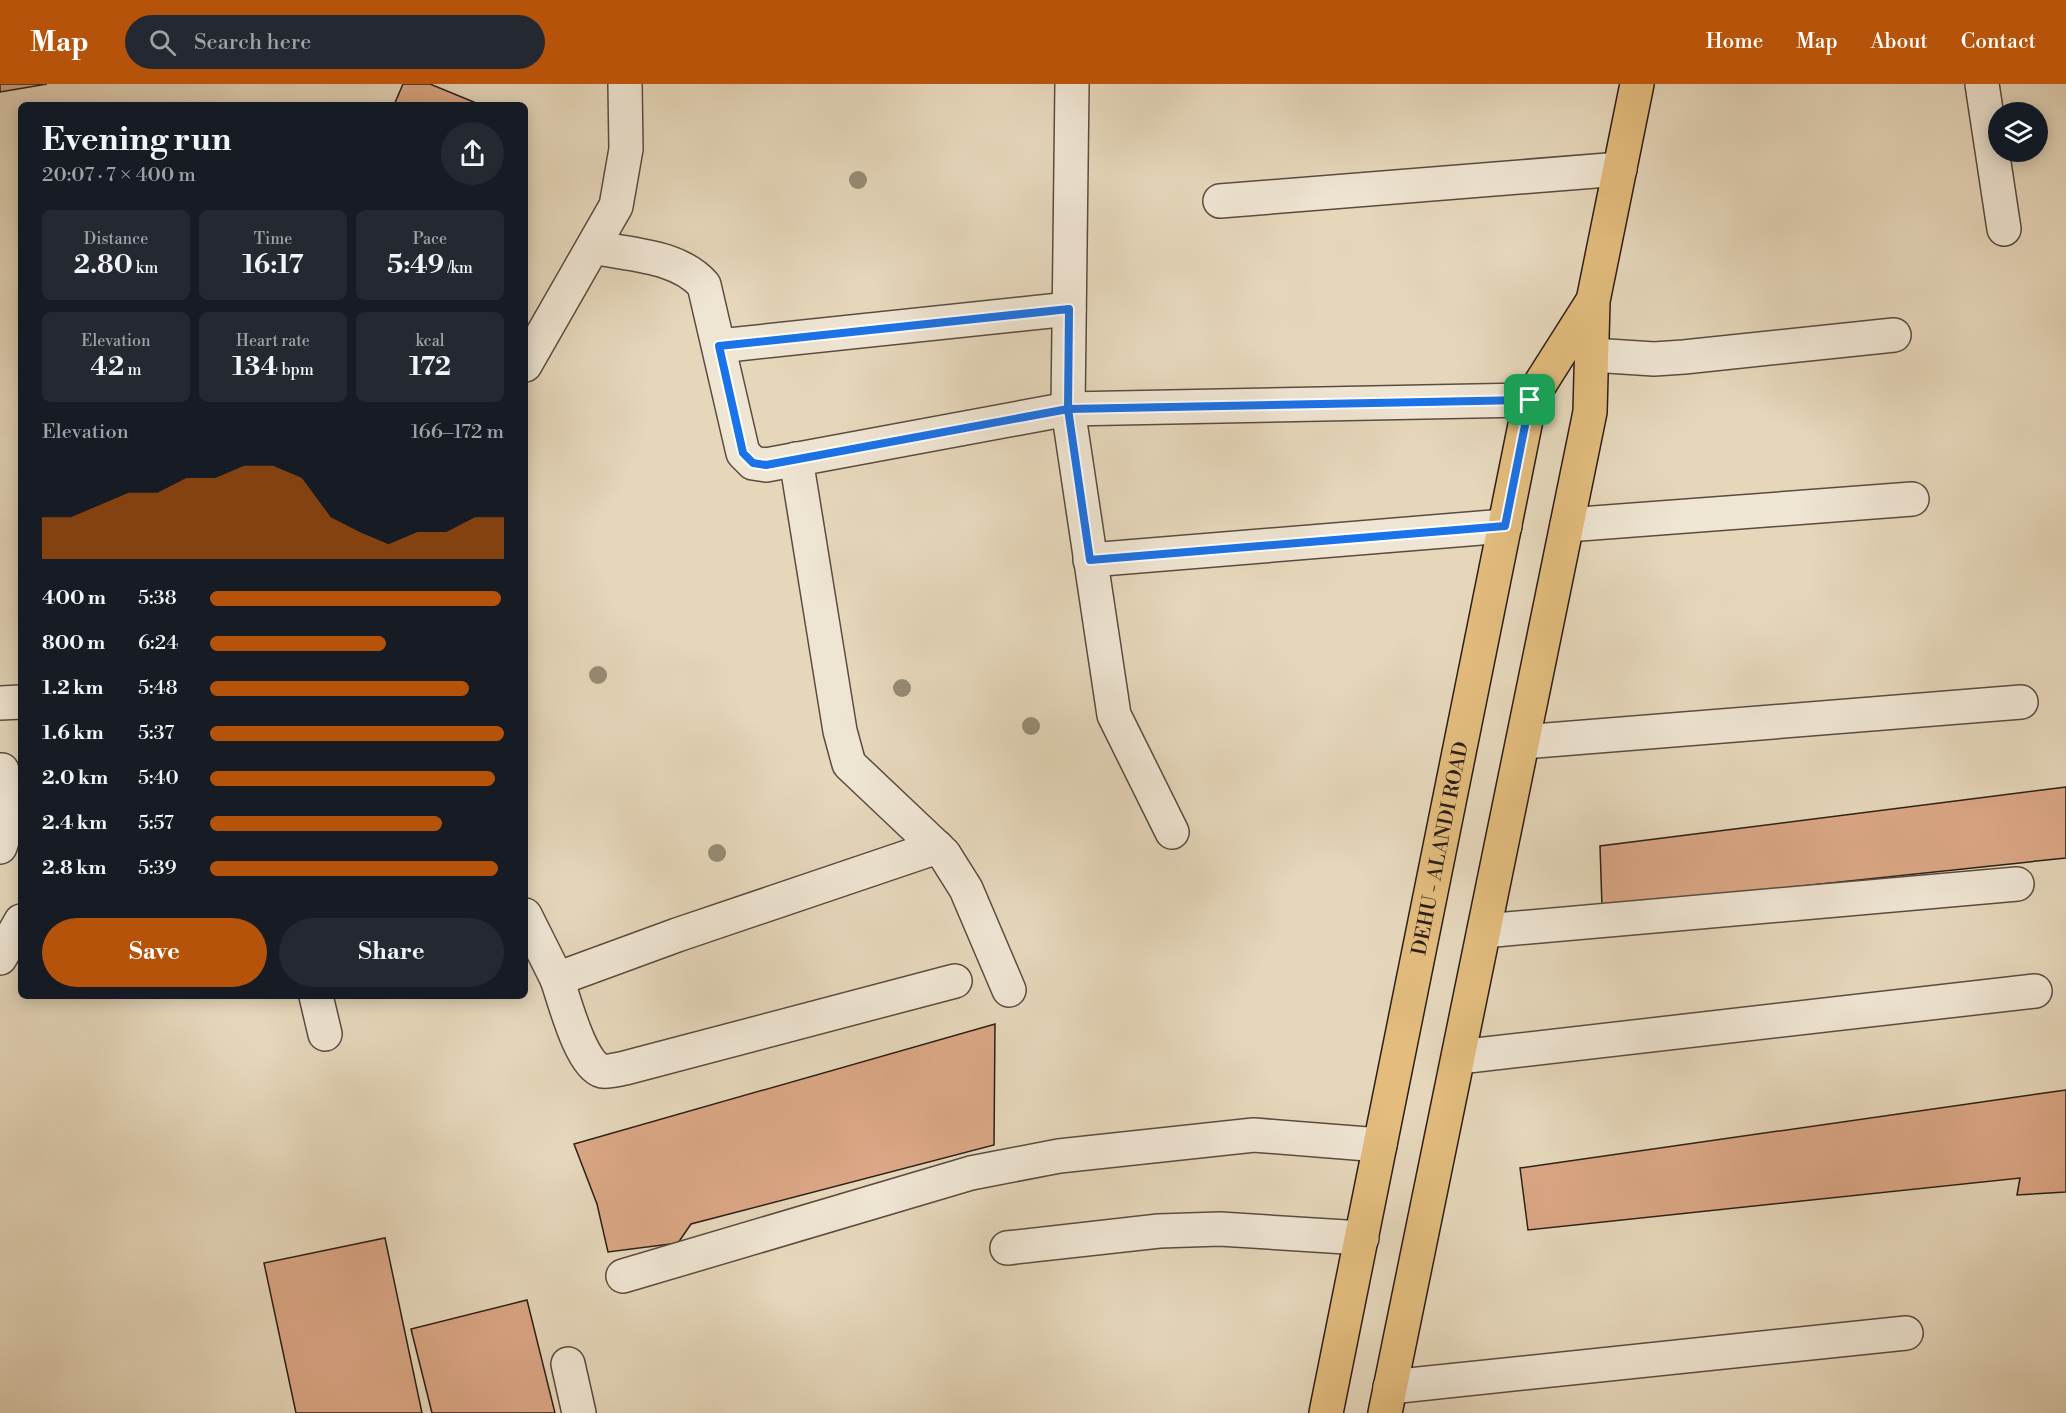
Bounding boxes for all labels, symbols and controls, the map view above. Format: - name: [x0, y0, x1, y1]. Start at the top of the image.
- search box: [125, 15, 545, 69]
- text: Map: [30, 25, 89, 60]
- icon: search: [146, 26, 179, 59]
- text: Search here: [194, 29, 311, 56]
- text: Home: [1706, 29, 1763, 55]
- text: Map: [1796, 29, 1838, 55]
- text: About: [1871, 29, 1928, 55]
- text: Contact: [1961, 29, 2036, 55]
- map controls: [1988, 102, 2048, 162]
- button: layers: [1988, 102, 2048, 162]
- text: Evening run: [42, 120, 231, 161]
- button: share: [441, 122, 504, 185]
- text: 20:07 · 7 × 400 m: [42, 163, 196, 188]
- text: Distance: [84, 229, 148, 249]
- text: Time: [254, 229, 292, 249]
- text: Pace: [413, 229, 447, 249]
- text: 2.80: [74, 249, 133, 281]
- text: 16:17: [242, 249, 304, 281]
- text: 5:49: [387, 249, 444, 281]
- text: km: [133, 258, 158, 278]
- text: /km: [444, 258, 473, 278]
- text: Elevation: [81, 331, 151, 351]
- text: Heart rate: [236, 331, 310, 351]
- text: kcal: [415, 331, 445, 351]
- text: 42: [91, 351, 124, 383]
- text: 134: [232, 351, 278, 383]
- text: 172: [409, 351, 451, 383]
- text: m: [124, 360, 141, 380]
- text: bpm: [278, 360, 314, 380]
- pin: [1504, 374, 1555, 425]
- icon: arrive: [1513, 383, 1546, 416]
- text: Elevation: [42, 420, 129, 445]
- text: 166–172 m: [411, 420, 504, 445]
- text: 400 m: [42, 586, 106, 611]
- text: 5:38: [138, 586, 177, 611]
- text: 800 m: [42, 631, 105, 656]
- text: 6:24: [138, 631, 178, 656]
- text: 1.2 km: [42, 676, 104, 701]
- text: 5:48: [138, 676, 178, 701]
- text: 1.6 km: [42, 721, 104, 746]
- text: 5:37: [138, 721, 174, 746]
- street label: DEHU - ALANDI ROAD: [1407, 740, 1475, 958]
- text: 2.0 km: [42, 766, 108, 791]
- text: 5:40: [138, 766, 179, 791]
- text: 2.4 km: [42, 811, 107, 836]
- text: 5:57: [138, 811, 174, 836]
- text: 2.8 km: [42, 856, 106, 881]
- text: 5:39: [138, 856, 177, 881]
- button: Save: [42, 918, 267, 987]
- button: Share: [279, 918, 504, 987]

